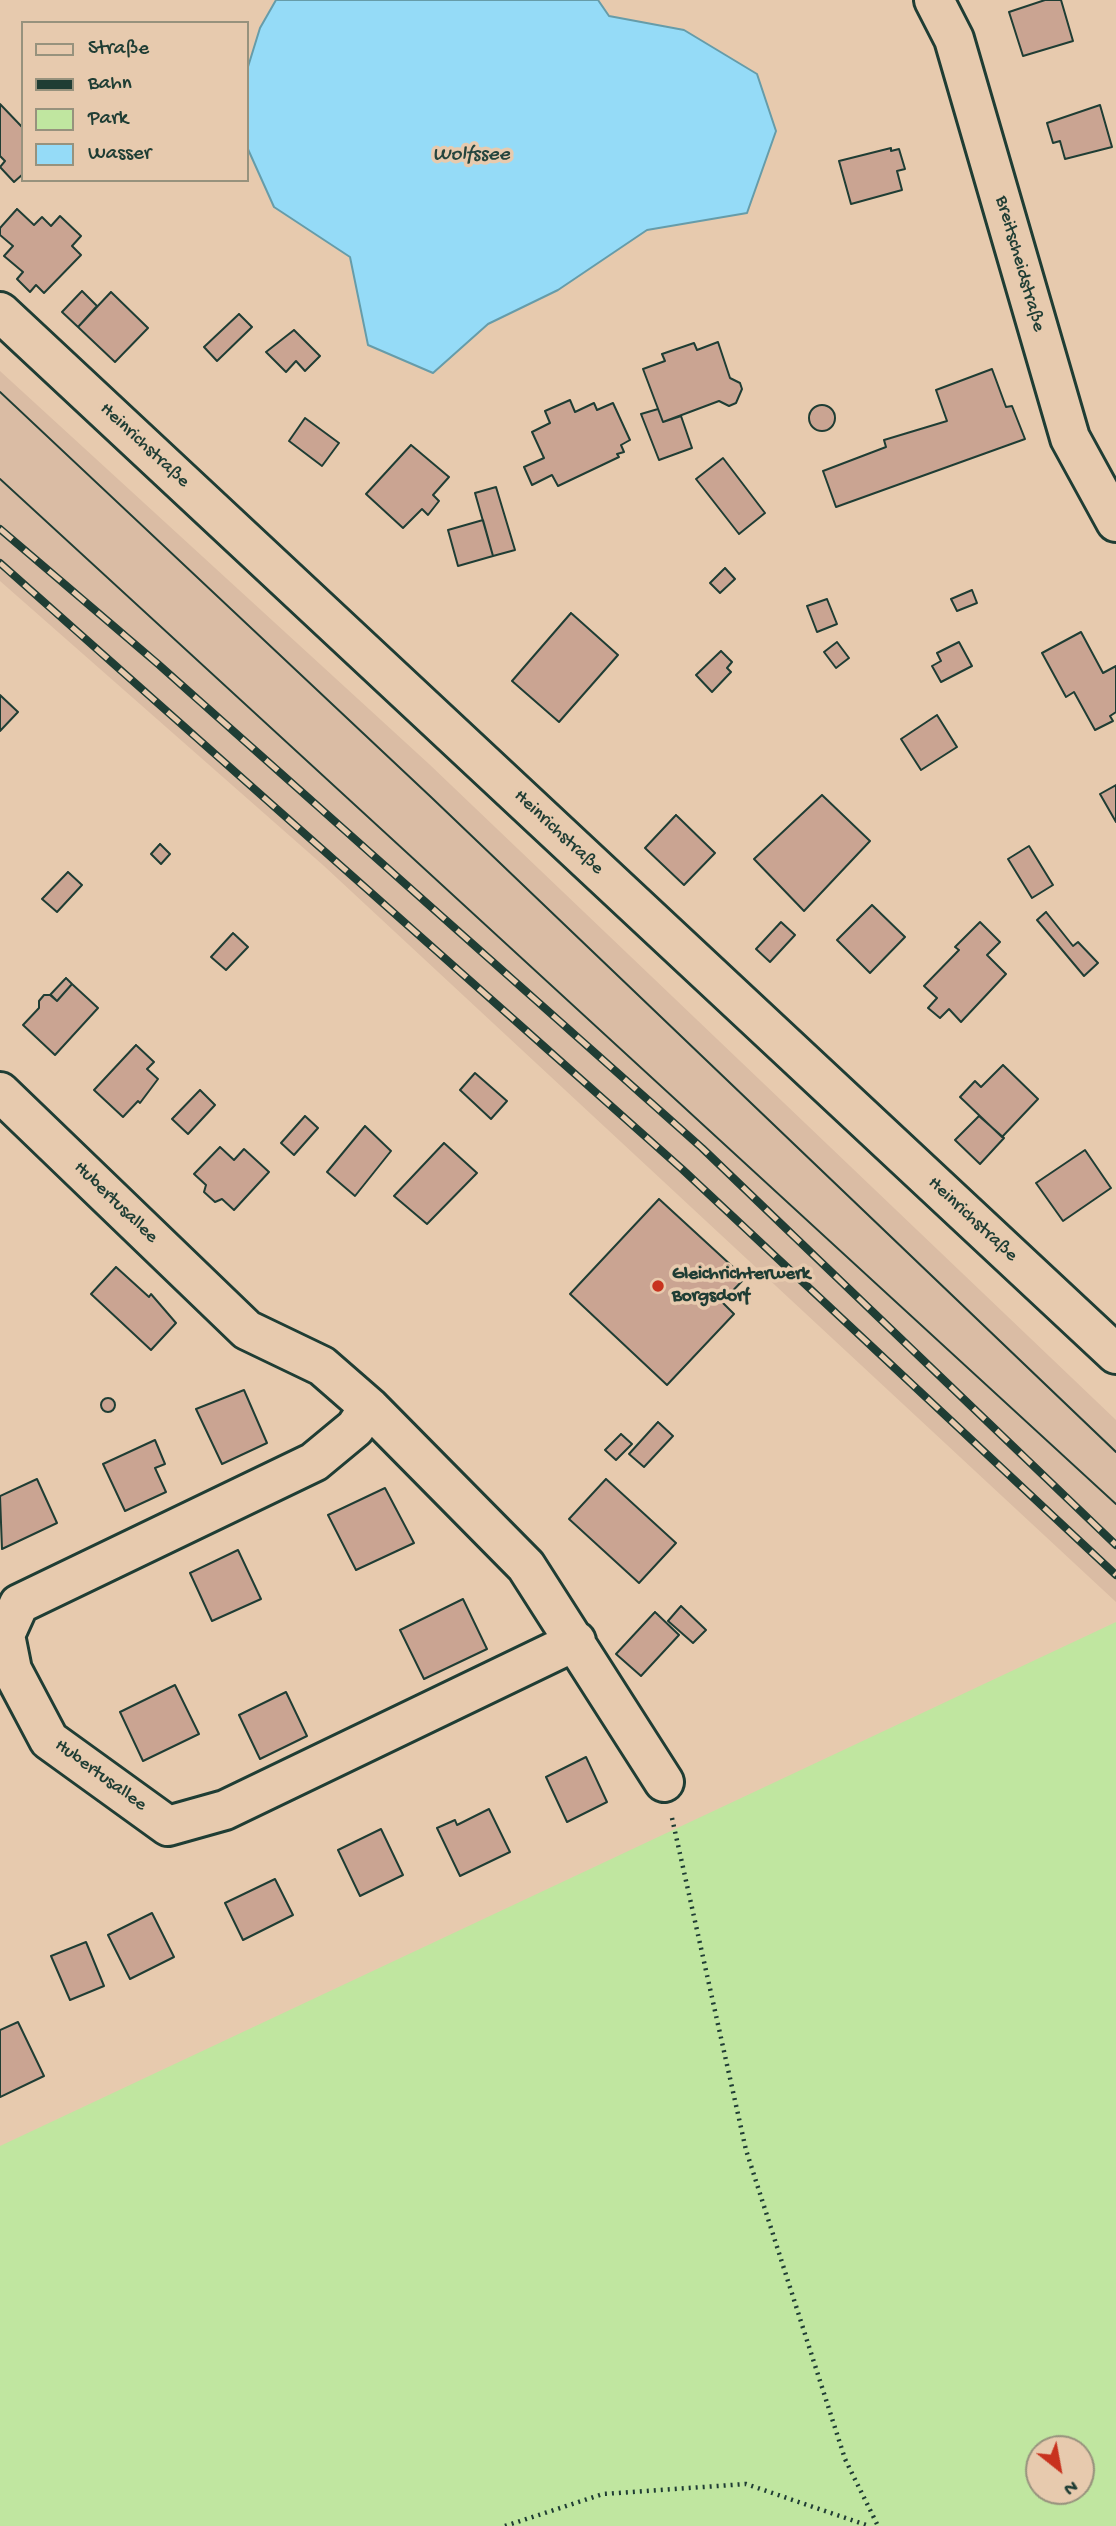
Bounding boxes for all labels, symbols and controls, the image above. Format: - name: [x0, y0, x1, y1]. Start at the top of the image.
- legend: [21, 21, 248, 182]
- text: Straße: [88, 37, 149, 62]
- text: Bahn: [88, 72, 132, 97]
- text: Park: [88, 107, 128, 132]
- text: Wasser: [88, 142, 151, 167]
- water label: Wolfssee: [433, 143, 509, 169]
- street label: Breitscheidstraße: [989, 193, 1049, 335]
- street label: Heinrichstraße: [94, 399, 194, 493]
- street label: Heinrichstraße: [508, 786, 608, 880]
- street label: Hubertusallee: [68, 1157, 162, 1249]
- street label: Heinrichstraße: [922, 1173, 1022, 1267]
- place label: Gleichrichterwerk Borgsdorf: [672, 1264, 810, 1308]
- marker: Gleichrichterwerk Borgsdorf: [650, 1278, 666, 1294]
- street label: Hubertusallee: [49, 1735, 151, 1817]
- north arrow: [1025, 2435, 1095, 2505]
- text: N: [1059, 2474, 1081, 2500]

